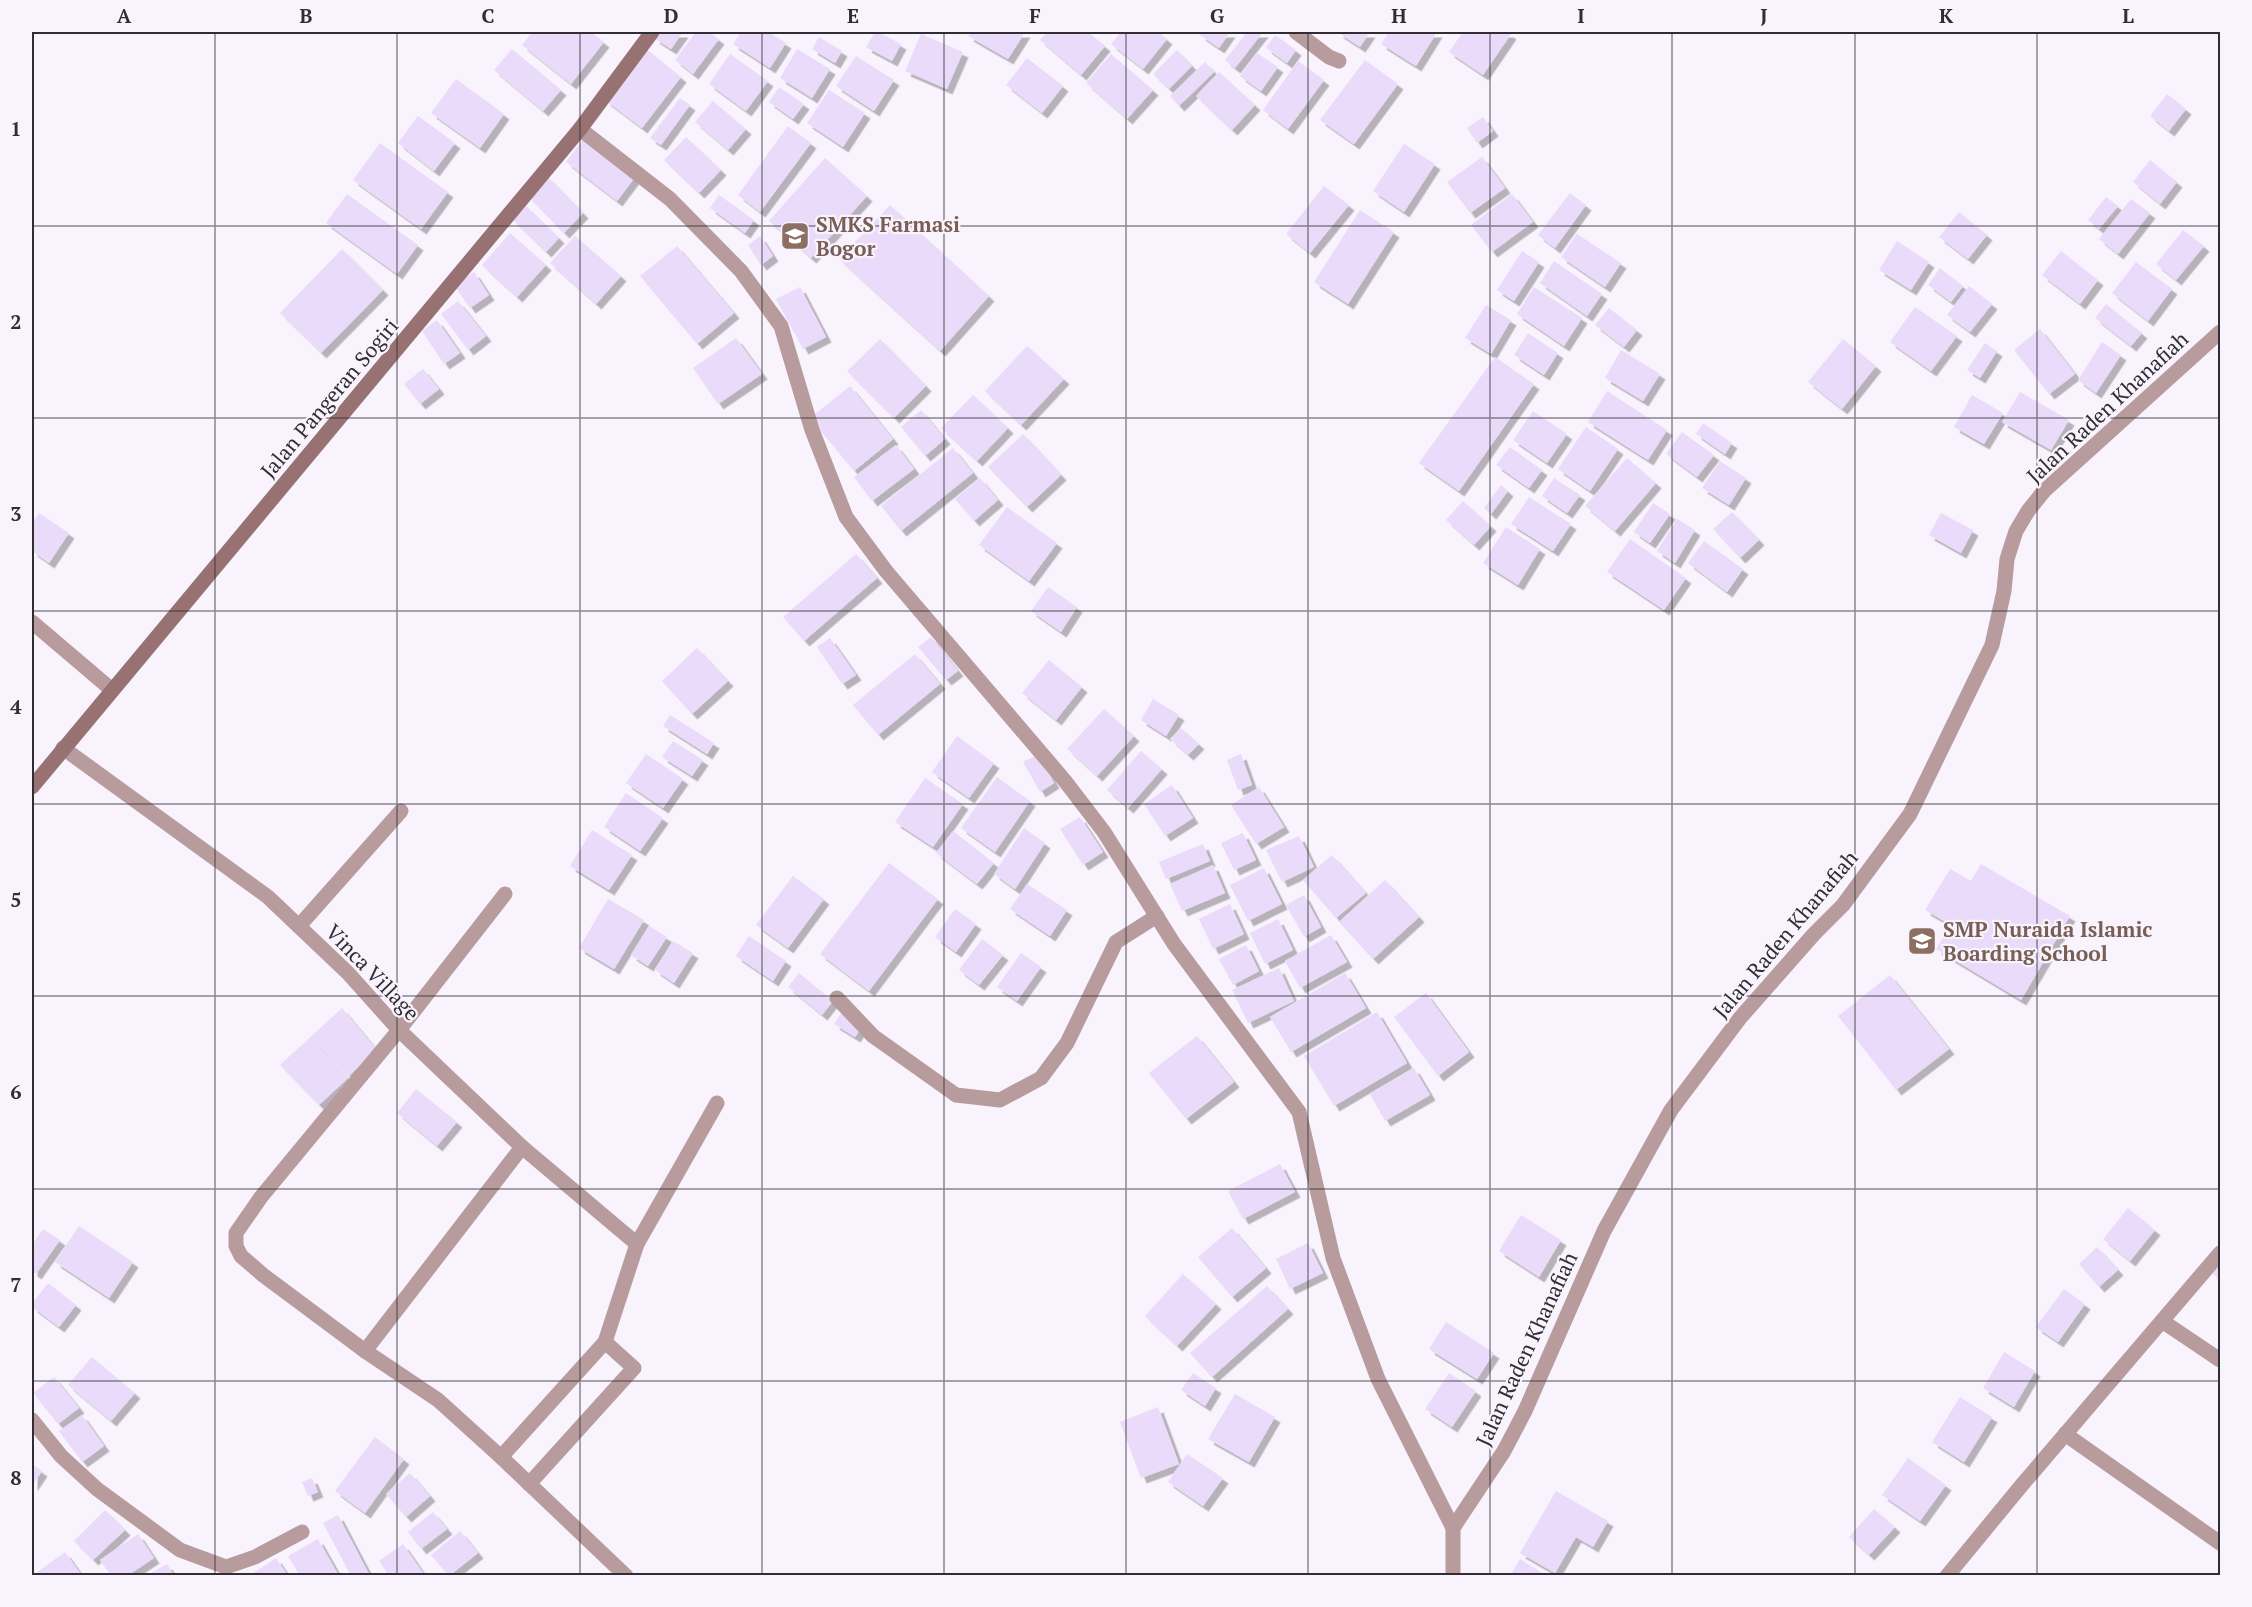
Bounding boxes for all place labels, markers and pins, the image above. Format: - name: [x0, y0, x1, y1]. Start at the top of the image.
- place label: SMKS Farmasi Bogor: [816, 210, 960, 262]
- school or university icon: SMKS Farmasi Bogor: [779, 220, 811, 252]
- place label: SMP Nuraida Islamic Boarding School: [1943, 915, 2153, 967]
- school or university icon: SMP Nuraida Islamic Boarding School: [1906, 925, 1938, 957]

